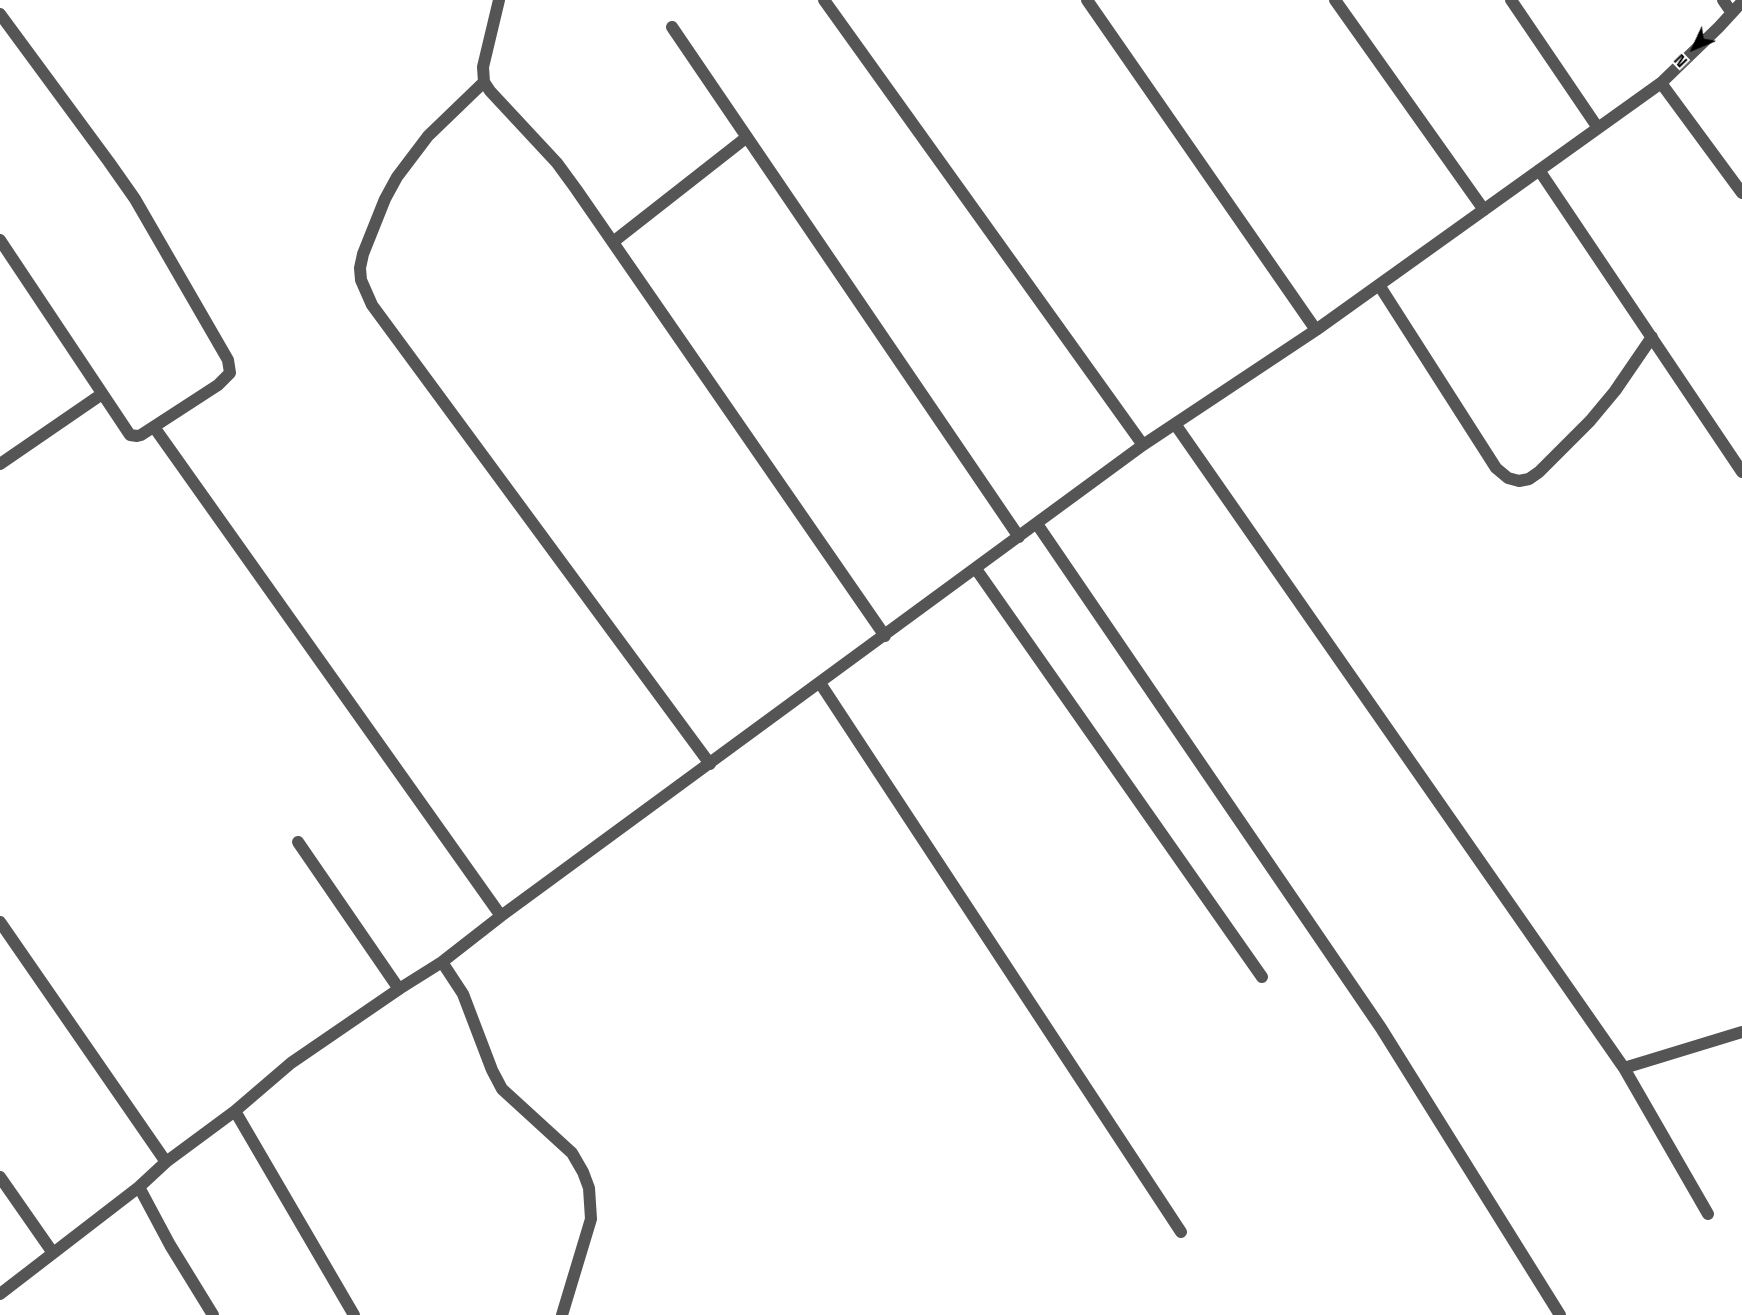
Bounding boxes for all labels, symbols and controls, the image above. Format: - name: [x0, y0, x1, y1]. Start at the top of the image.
- north arrow: [1664, 18, 1724, 78]
- text: N: [1669, 50, 1692, 72]

